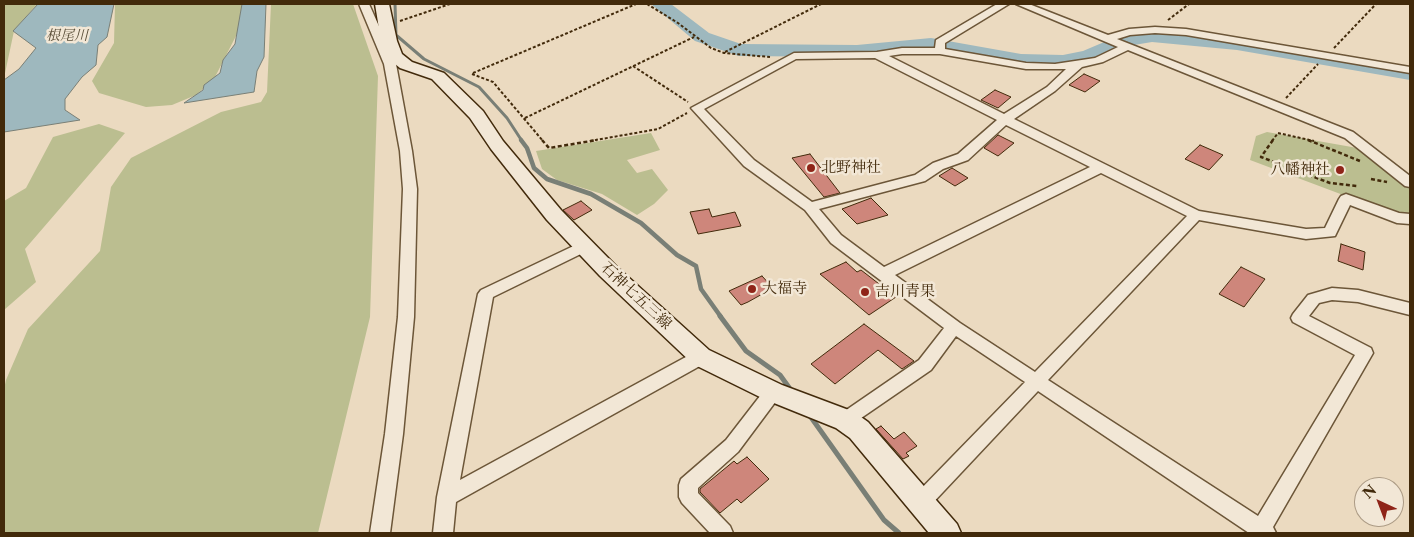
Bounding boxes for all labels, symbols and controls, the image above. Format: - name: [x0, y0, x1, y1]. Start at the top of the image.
- water label: 根尾川: [46, 28, 88, 44]
- place label: 北野神社: [821, 159, 881, 177]
- place label: 八幡神社: [1270, 161, 1330, 179]
- marker: 北野神社: [805, 162, 817, 174]
- marker: 八幡神社: [1334, 164, 1346, 176]
- street label: 石神七五三線: [597, 259, 675, 333]
- place label: 大福寺: [762, 280, 807, 298]
- marker: 大福寺: [746, 283, 758, 295]
- place label: 吉川青果: [875, 283, 935, 301]
- marker: 吉川青果: [859, 286, 871, 298]
- north arrow: [1354, 477, 1404, 527]
- text: N: [1359, 481, 1380, 502]

